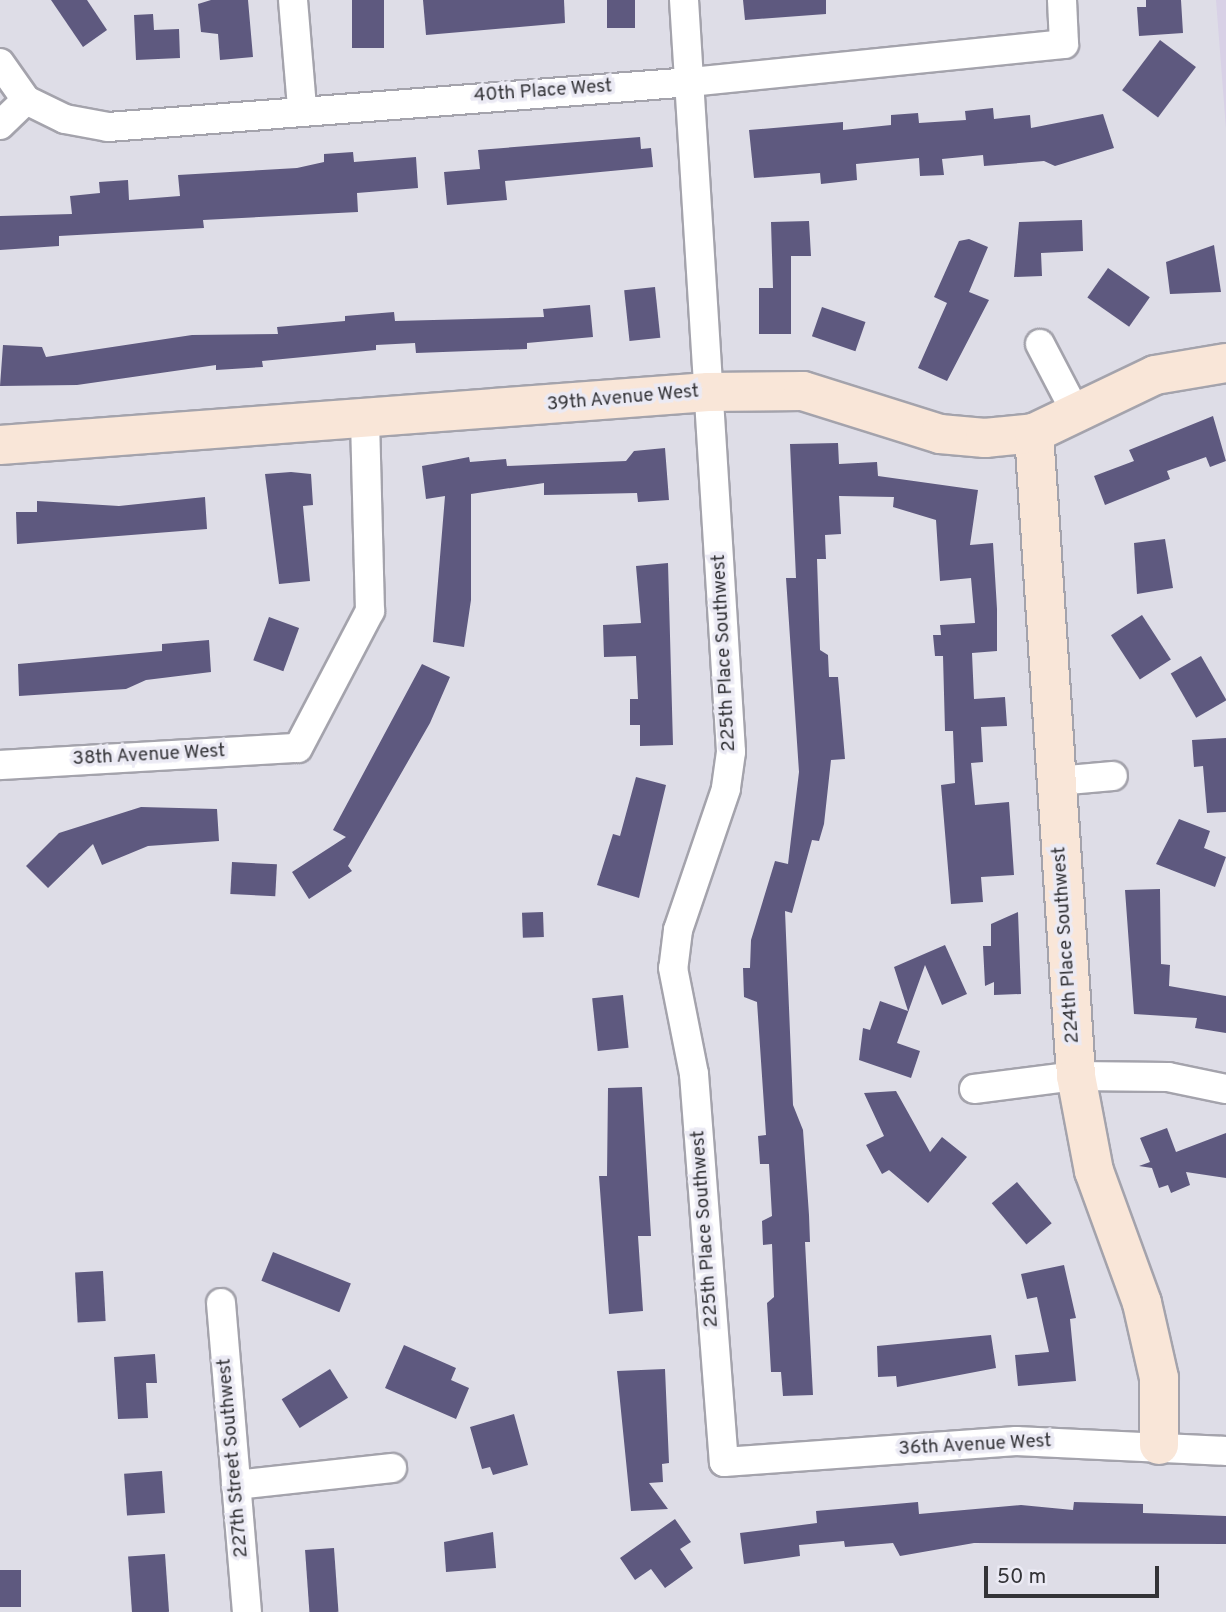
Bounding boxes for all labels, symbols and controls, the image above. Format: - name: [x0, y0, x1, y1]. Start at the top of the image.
- street label: 40th Place West: [473, 76, 613, 108]
- street label: 39th Avenue West: [545, 381, 701, 417]
- street label: 225th Place Southwest: [708, 554, 742, 752]
- street label: 38th Avenue West: [71, 741, 227, 771]
- street label: 224th Place Southwest: [1049, 846, 1085, 1044]
- street label: 225th Place Southwest: [688, 1130, 724, 1328]
- street label: 227th Street Southwest: [214, 1357, 254, 1559]
- street label: 36th Avenue West: [897, 1431, 1053, 1461]
- scale bar: [988, 1552, 1163, 1596]
- text: 50 m: [997, 1564, 1046, 1591]

